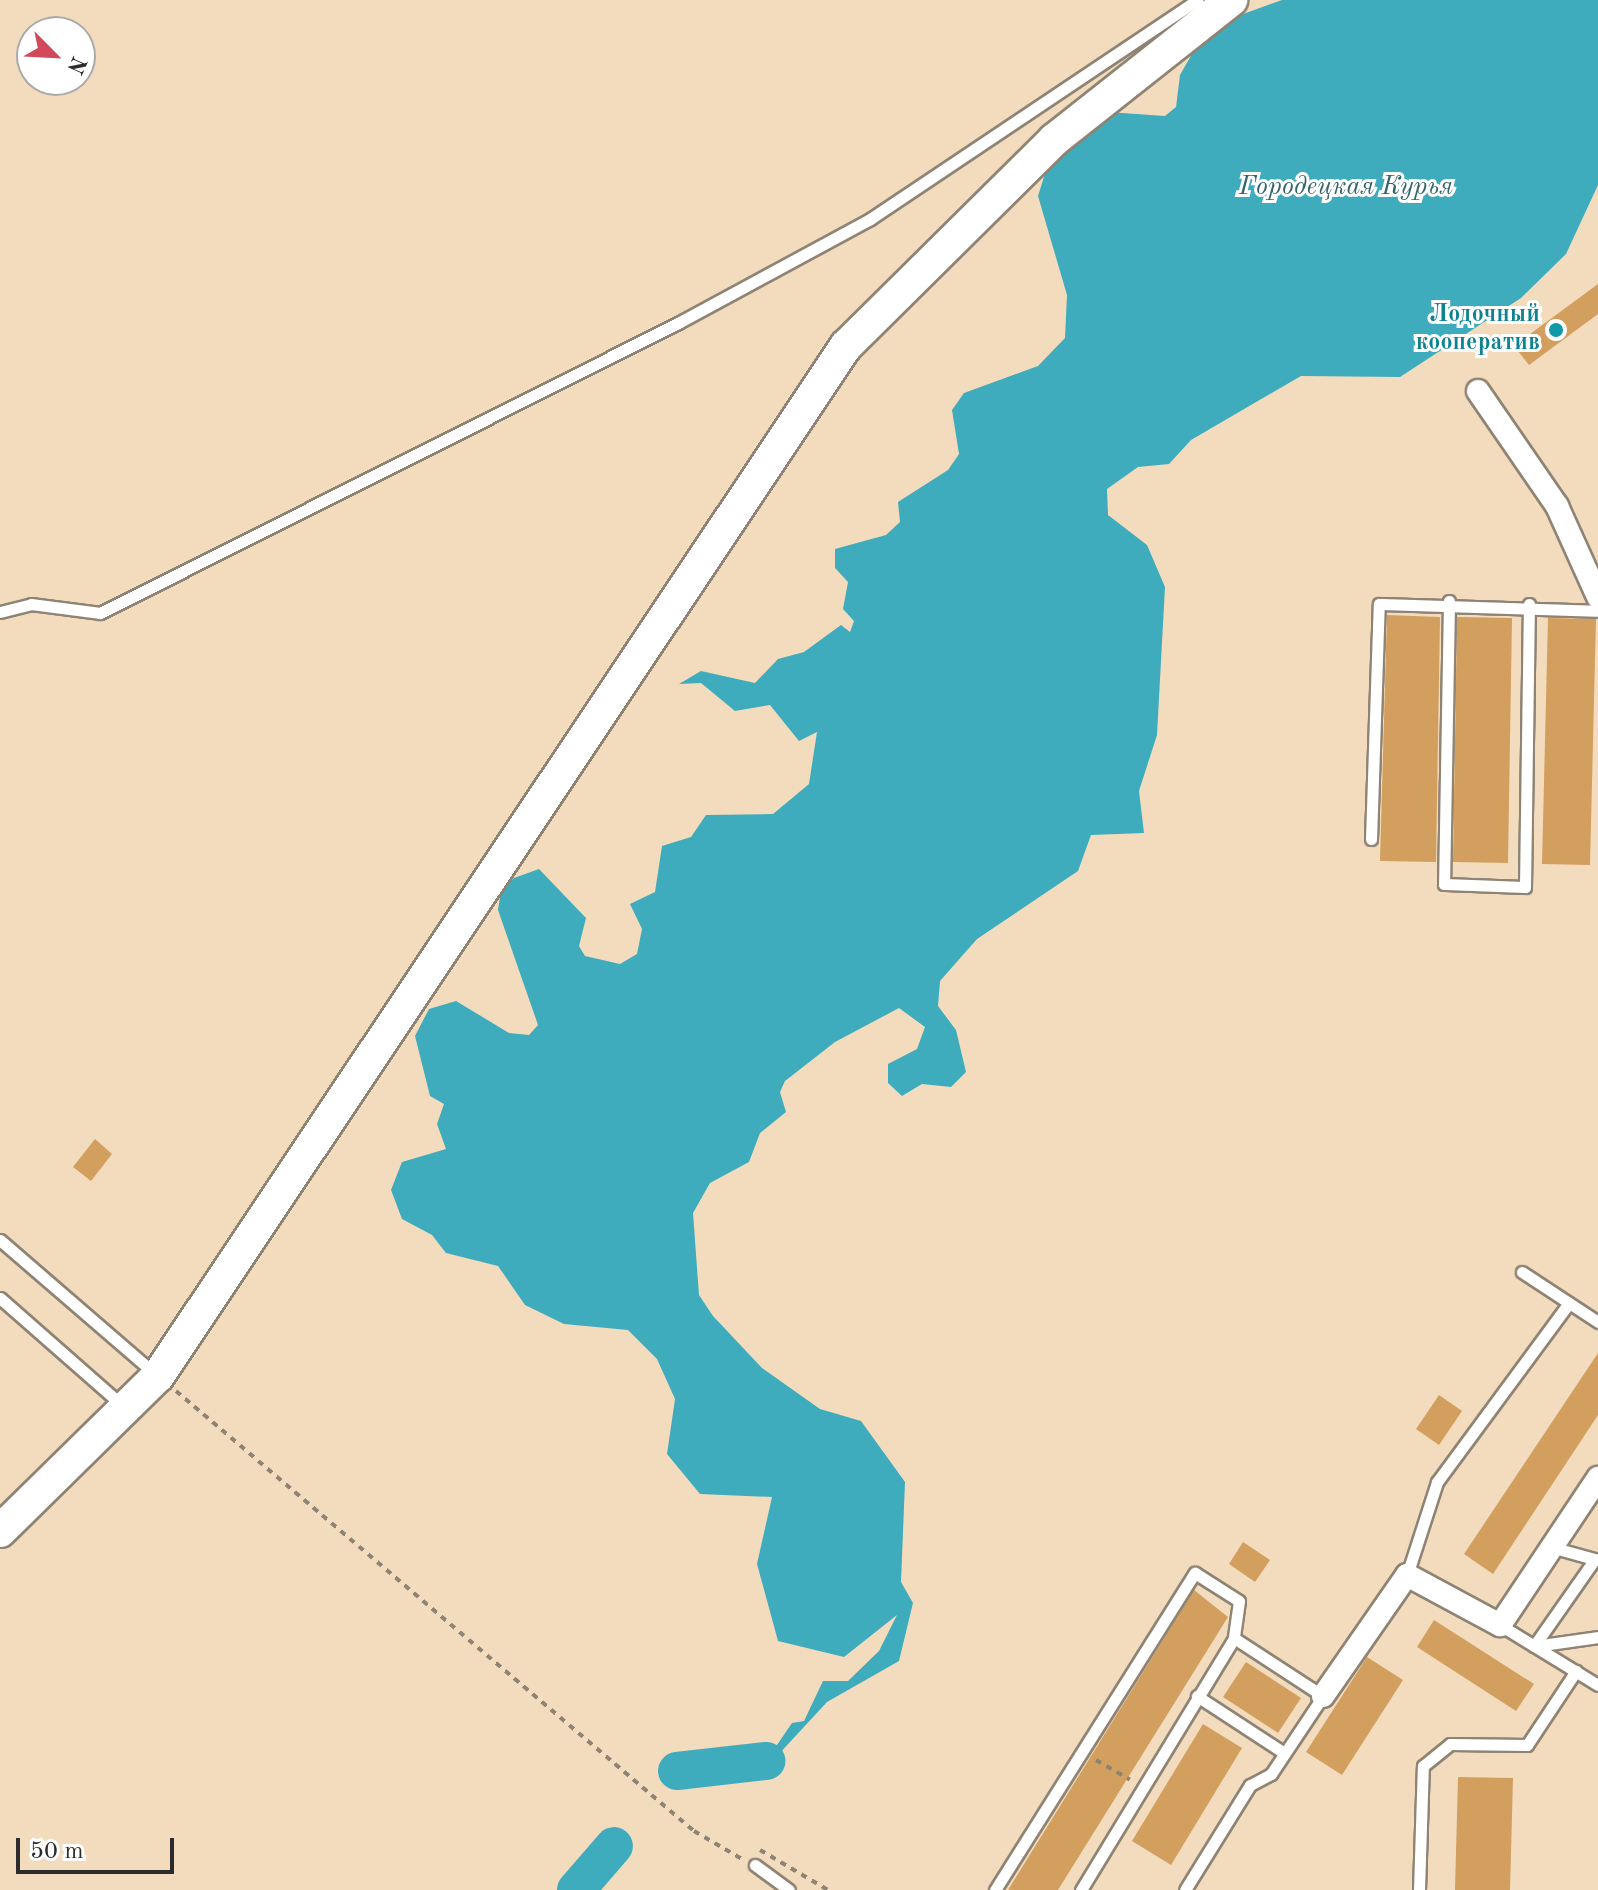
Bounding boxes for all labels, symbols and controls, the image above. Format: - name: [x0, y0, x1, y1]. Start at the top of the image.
- north arrow: [16, 16, 96, 96]
- text: N: [63, 53, 90, 77]
- water label: Городецкая Курья: [1239, 172, 1453, 204]
- place label: Лодочный кооператив: [1416, 302, 1540, 358]
- marker: Лодочный кооператив: [1547, 321, 1565, 339]
- scale bar: [20, 1822, 178, 1872]
- text: 50 m: [30, 1840, 84, 1864]

